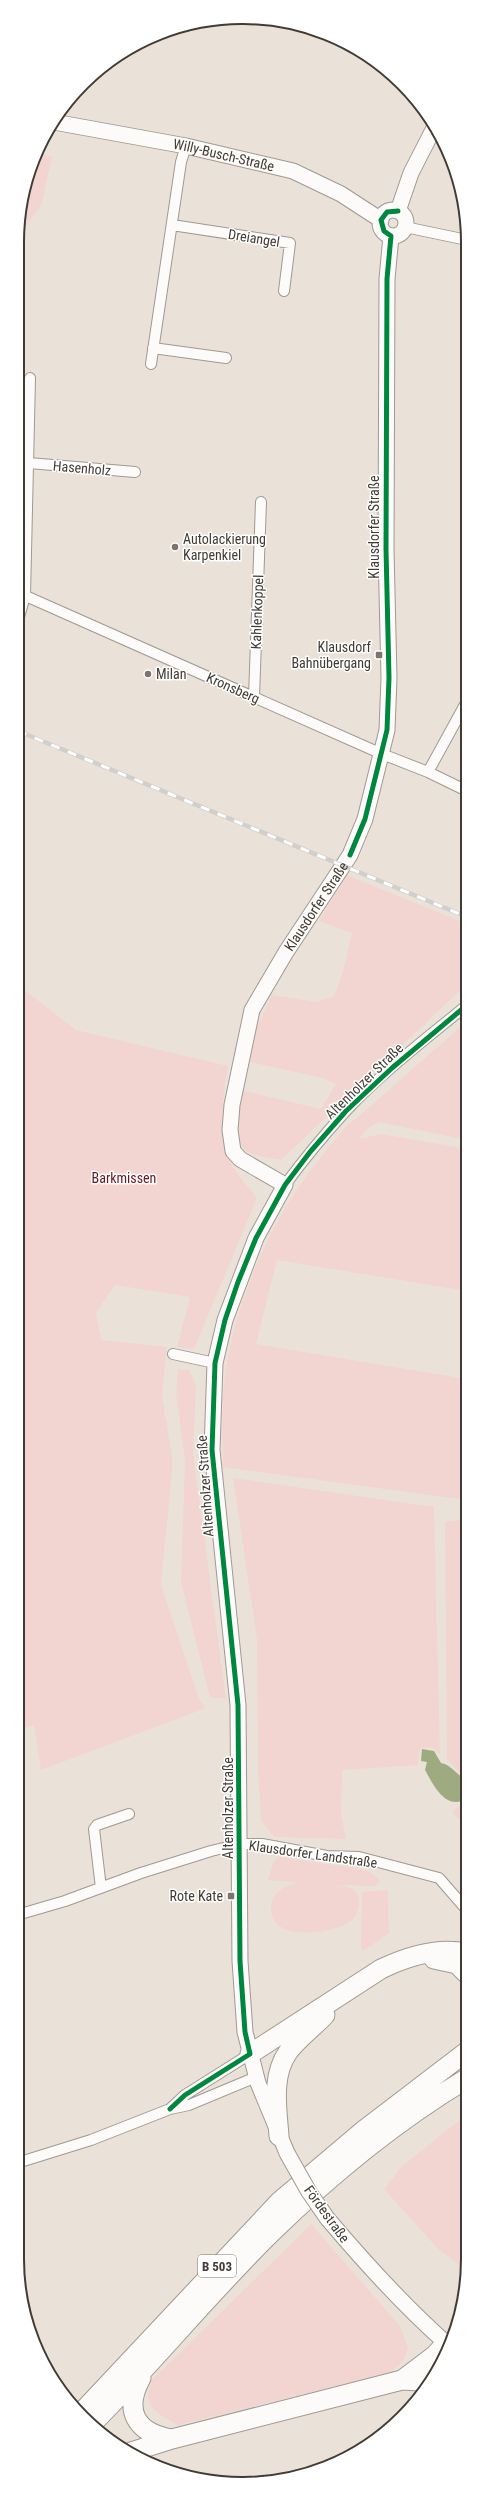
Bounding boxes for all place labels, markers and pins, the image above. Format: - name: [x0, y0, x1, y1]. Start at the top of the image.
- place label: Autolackierung Karpenkiel: [183, 531, 266, 563]
- marker: Autolackierung Karpenkiel: [170, 542, 180, 552]
- place label: Klausdorf Bahnübergang: [291, 639, 372, 671]
- marker: Klausdorf Bahnübergang: [374, 650, 384, 660]
- place label: Milan: [156, 666, 187, 682]
- marker: Milan: [143, 669, 153, 679]
- place label: Rote Kate: [170, 1888, 223, 1904]
- marker: Rote Kate: [226, 1891, 236, 1901]

